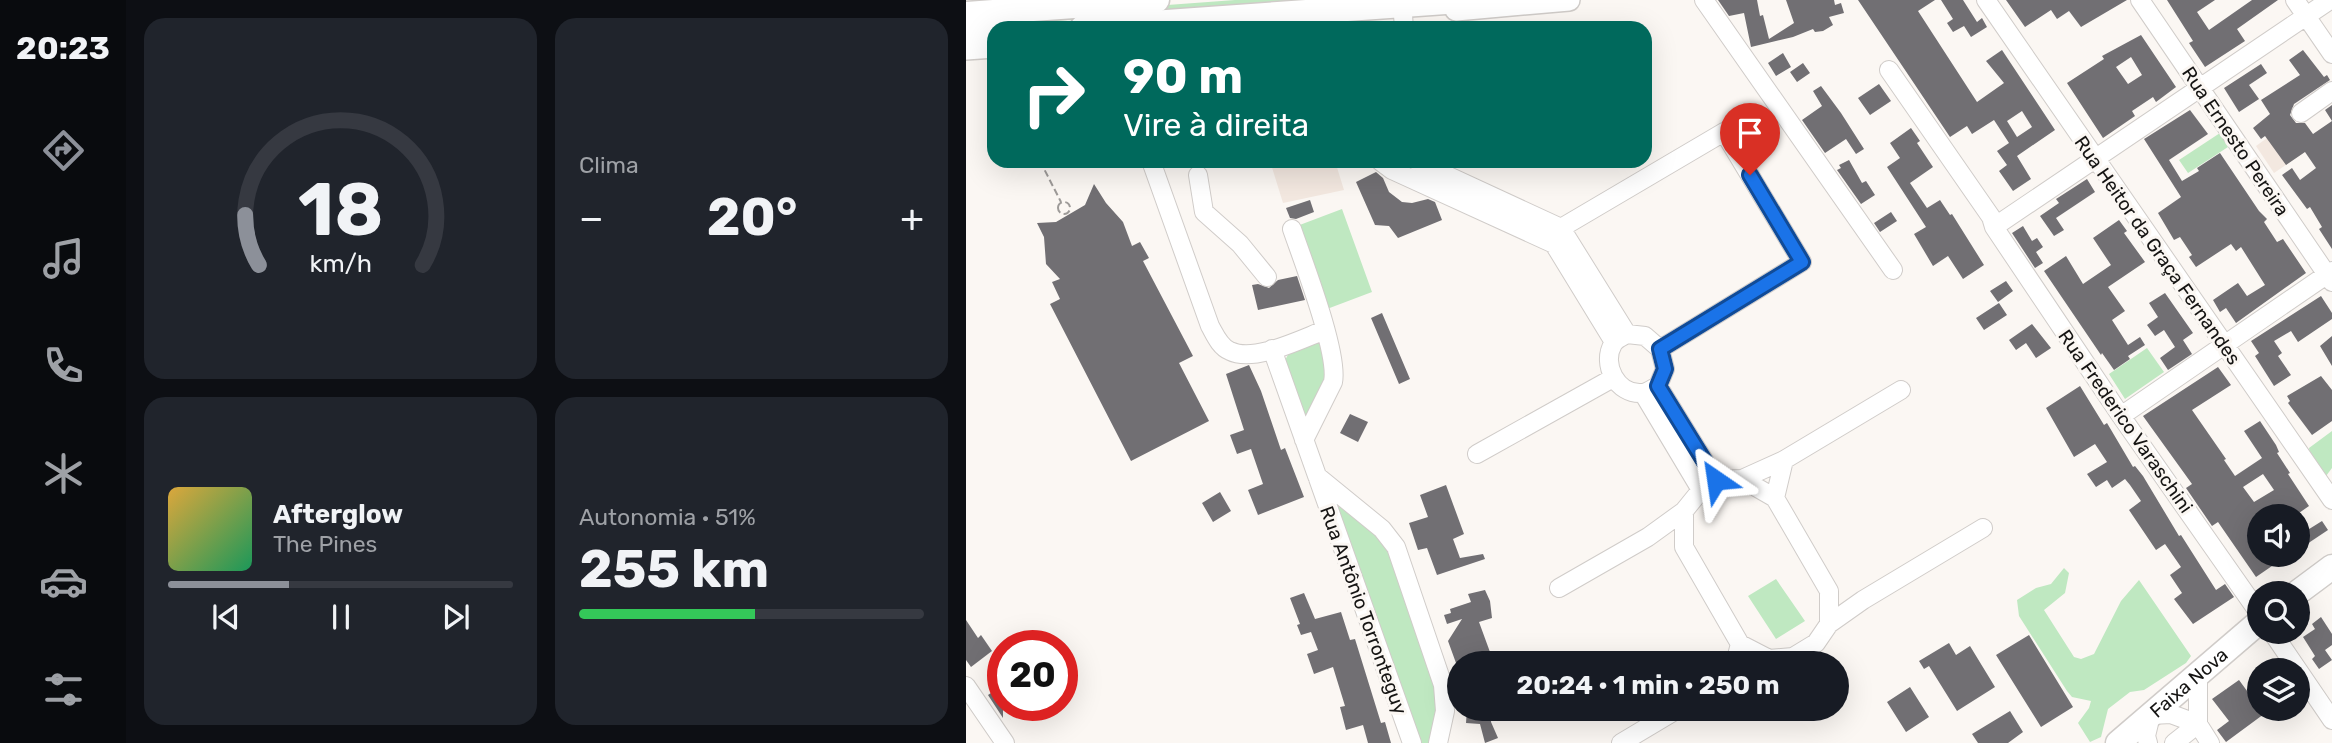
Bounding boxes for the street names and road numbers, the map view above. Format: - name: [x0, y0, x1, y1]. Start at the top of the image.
- street label: Rua Ernesto Pereira: [2177, 62, 2294, 220]
- street label: Rua Heitor da Graça Fernandes: [2070, 131, 2246, 369]
- street label: Rua Frederico Varaschini: [2053, 325, 2198, 517]
- street label: Rua Antônio Torronteguy: [1315, 503, 1412, 718]
- street label: Faixa Nova: [2145, 643, 2233, 723]

